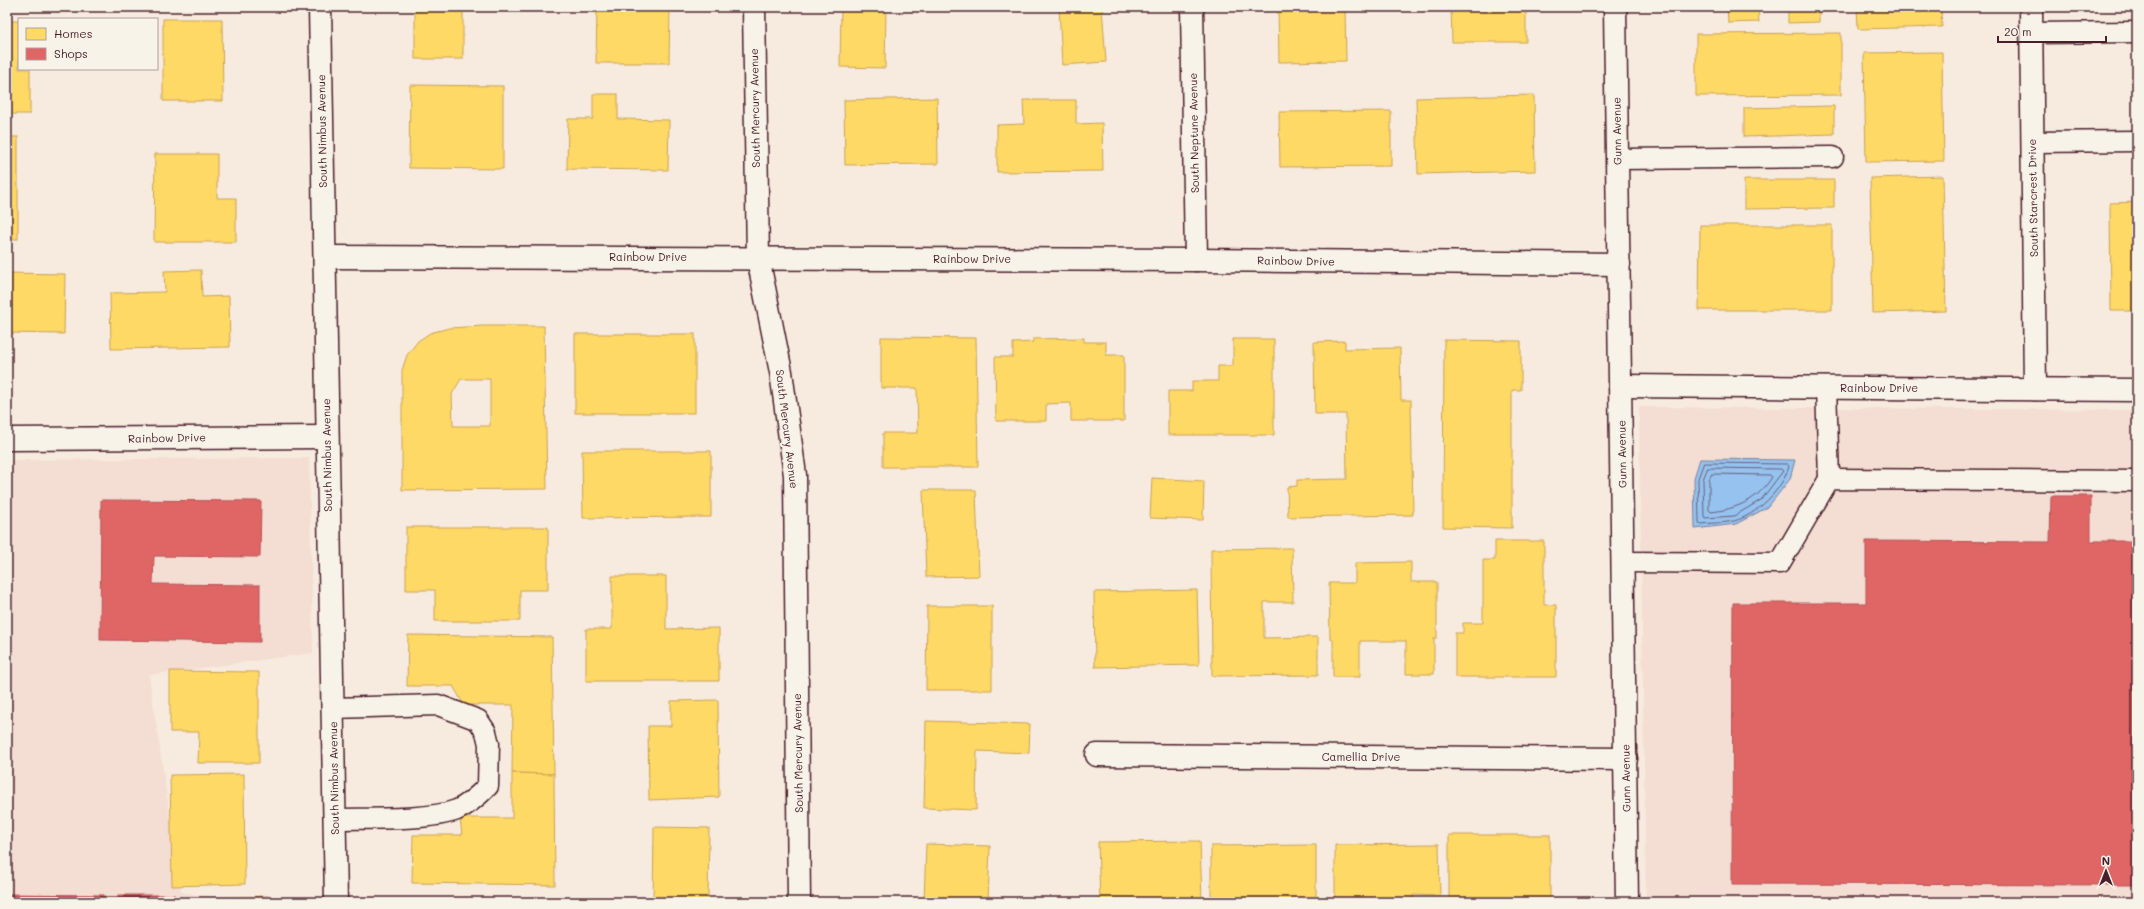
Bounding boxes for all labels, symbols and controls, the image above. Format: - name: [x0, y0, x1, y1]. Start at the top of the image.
- legend: [18, 18, 158, 70]
- scale bar: [1998, 18, 2106, 44]
- text: 20 m: [2004, 23, 2032, 39]
- text: Homes: [54, 25, 93, 41]
- text: Shops: [54, 45, 88, 61]
- street label: South Mercury Avenue: [746, 48, 763, 168]
- street label: South Neptune Avenue: [1185, 73, 1202, 193]
- street label: South Nimbus Avenue: [313, 74, 330, 188]
- street label: Gunn Avenue: [1608, 97, 1625, 165]
- street label: South Starcrest Drive: [2024, 139, 2041, 257]
- street label: Rainbow Drive: [609, 249, 687, 264]
- street label: Rainbow Drive: [933, 251, 1011, 266]
- street label: Rainbow Drive: [1257, 252, 1335, 269]
- street label: South Mercury Avenue: [773, 369, 802, 489]
- street label: Rainbow Drive: [1840, 380, 1918, 395]
- street label: South Nimbus Avenue: [318, 398, 335, 512]
- street label: Gunn Avenue: [1613, 420, 1630, 488]
- street label: Rainbow Drive: [128, 429, 206, 446]
- street label: South Mercury Avenue: [789, 693, 806, 813]
- street label: South Nimbus Avenue: [325, 721, 342, 835]
- street label: Gunn Avenue: [1617, 744, 1634, 812]
- street label: Camellia Drive: [1322, 749, 1400, 764]
- north arrow: [2086, 851, 2126, 891]
- text: N: [2102, 853, 2110, 868]

